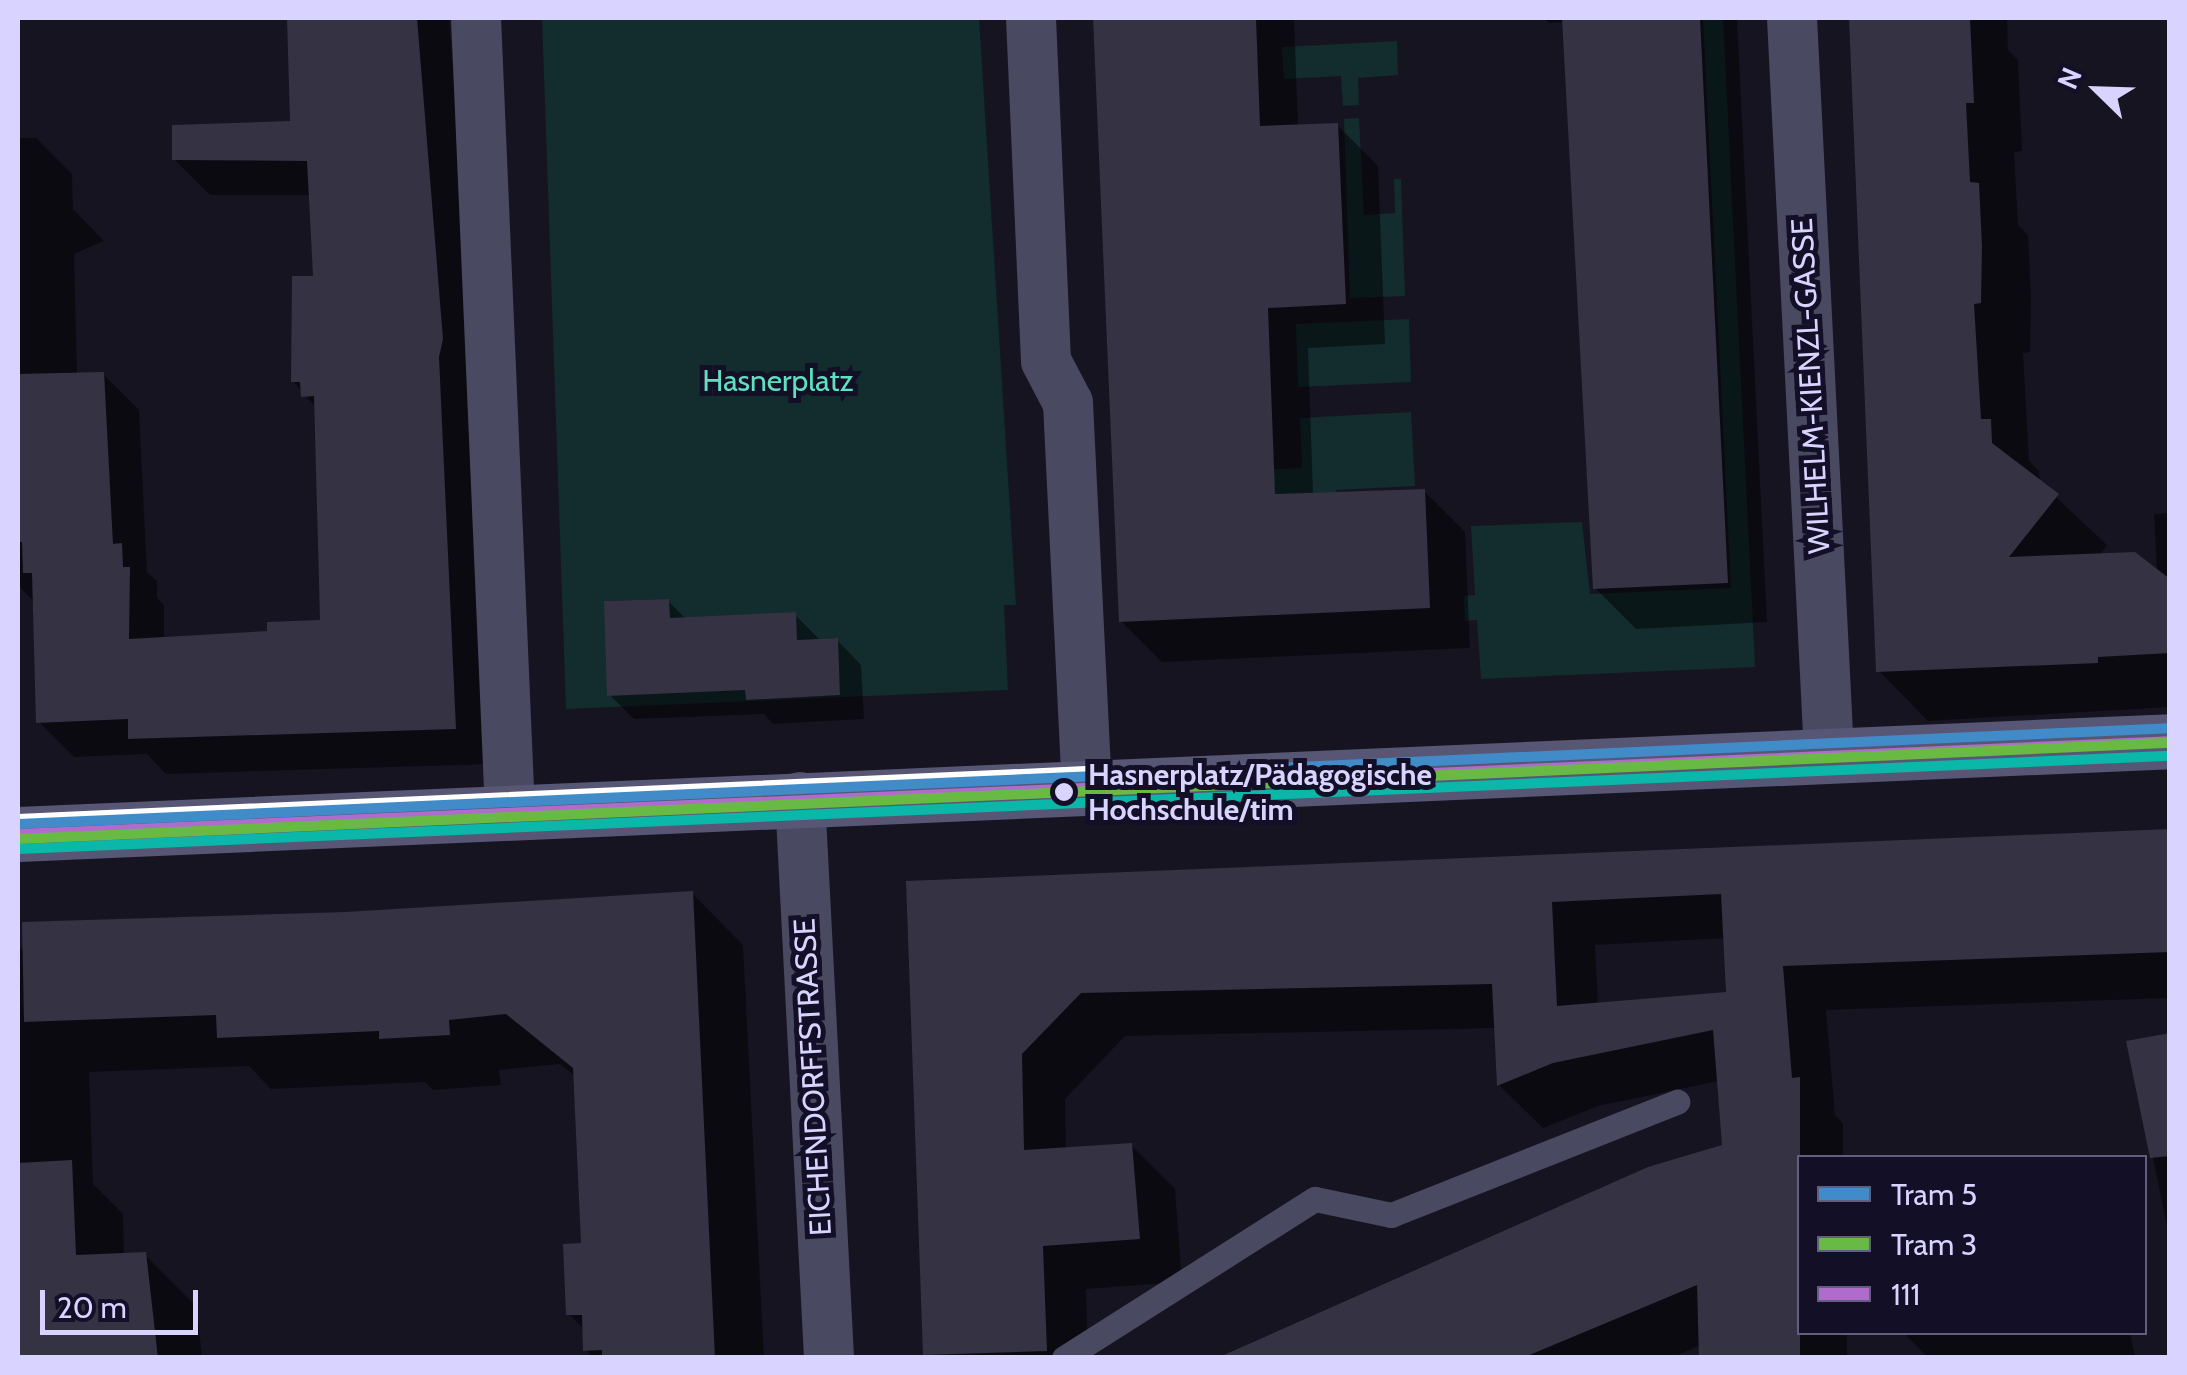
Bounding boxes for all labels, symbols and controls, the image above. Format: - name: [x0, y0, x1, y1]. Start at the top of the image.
- north arrow: [2047, 40, 2147, 140]
- text: N: [2050, 63, 2089, 94]
- street label: WILHELM-KIENZL-GASSE: [1784, 217, 1838, 555]
- park label: Hasnerplatz: [702, 363, 854, 399]
- place label: Hasnerplatz/Pädagogische Hochschule/tim: [1088, 757, 1432, 828]
- marker: Hasnerplatz/Pädagogische Hochschule/tim: [1049, 777, 1079, 807]
- street label: EICHENDORFFSTRASSE: [787, 917, 839, 1237]
- legend: [1797, 1155, 2147, 1335]
- text: Tram 5: [1891, 1176, 1977, 1213]
- text: Tram 3: [1891, 1226, 1977, 1263]
- scale bar: [45, 1270, 202, 1332]
- text: 111: [1891, 1276, 1920, 1313]
- text: 20 m: [57, 1289, 127, 1326]

